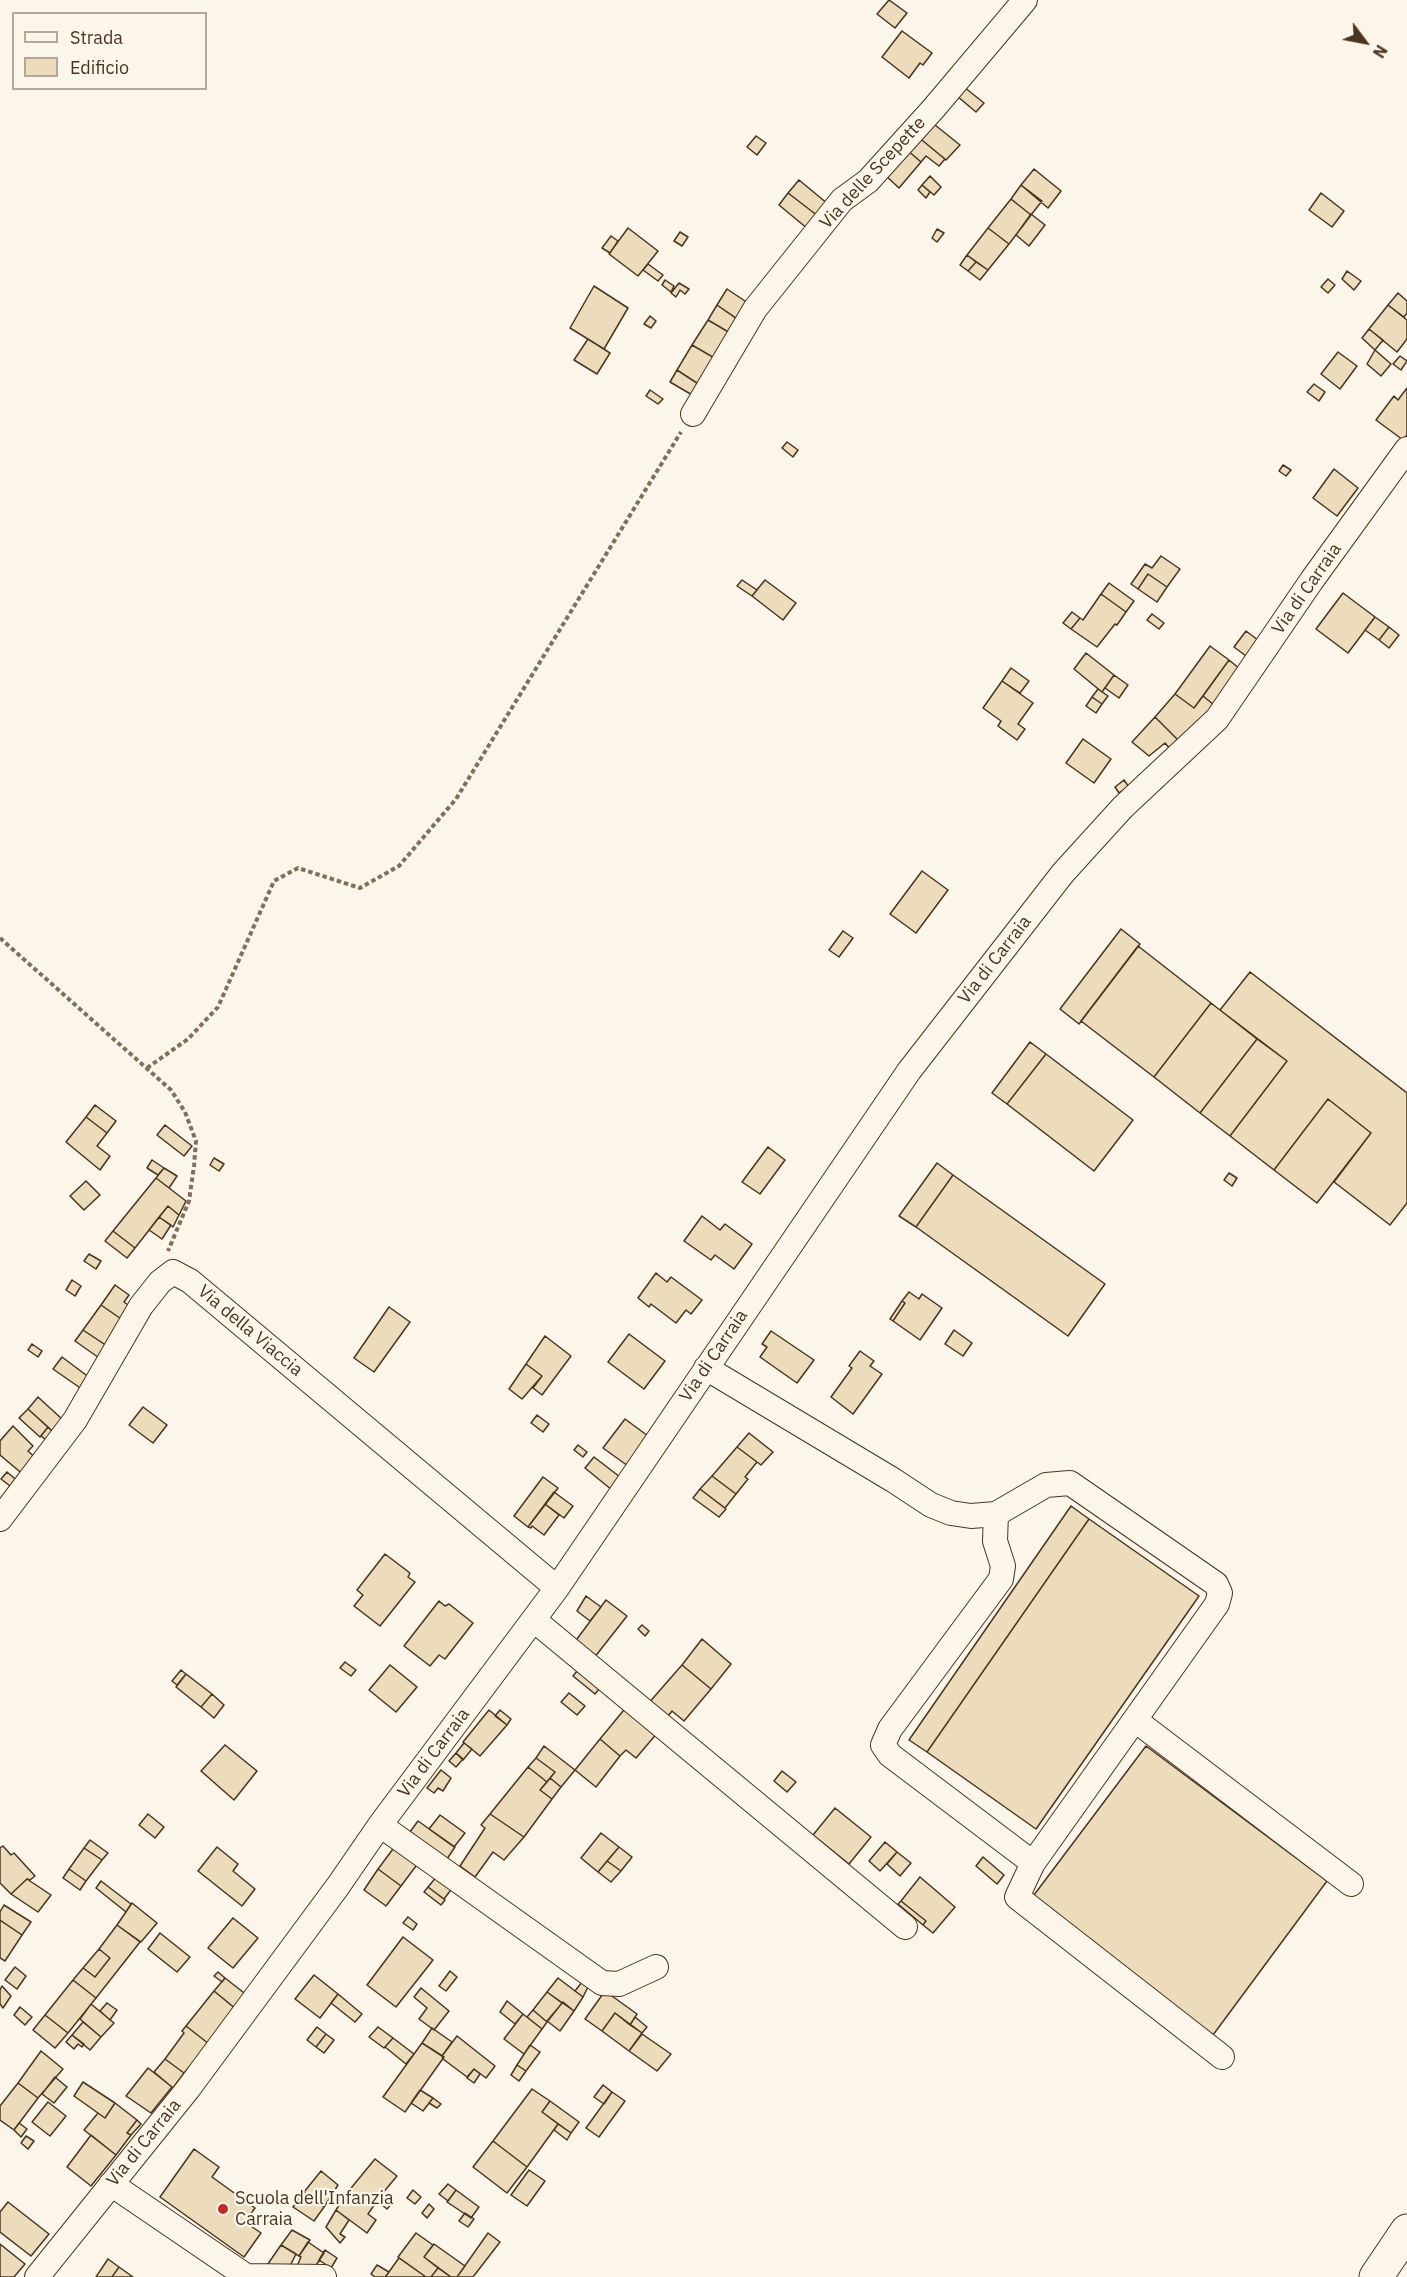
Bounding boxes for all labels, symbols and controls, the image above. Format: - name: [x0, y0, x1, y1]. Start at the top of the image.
- legend: [12, 12, 207, 90]
- north arrow: [1335, 12, 1395, 72]
- text: Strada: [70, 26, 123, 49]
- text: N: [1369, 41, 1392, 62]
- text: Edificio: [70, 56, 129, 79]
- street label: Via delle Scepette: [816, 112, 930, 234]
- street label: Via di Carraia: [1268, 539, 1346, 639]
- street label: Via di Carraia: [954, 912, 1036, 1008]
- street label: Via della Viaccia: [193, 1281, 307, 1381]
- street label: Via di Carraia: [675, 1306, 753, 1406]
- street label: Via di Carraia: [393, 1704, 475, 1802]
- street label: Via di Carraia: [102, 2095, 186, 2191]
- place label: Scuola dell'Infanzia Carraia: [235, 2188, 394, 2230]
- marker: Scuola dell'Infanzia Carraia: [216, 2202, 230, 2216]

